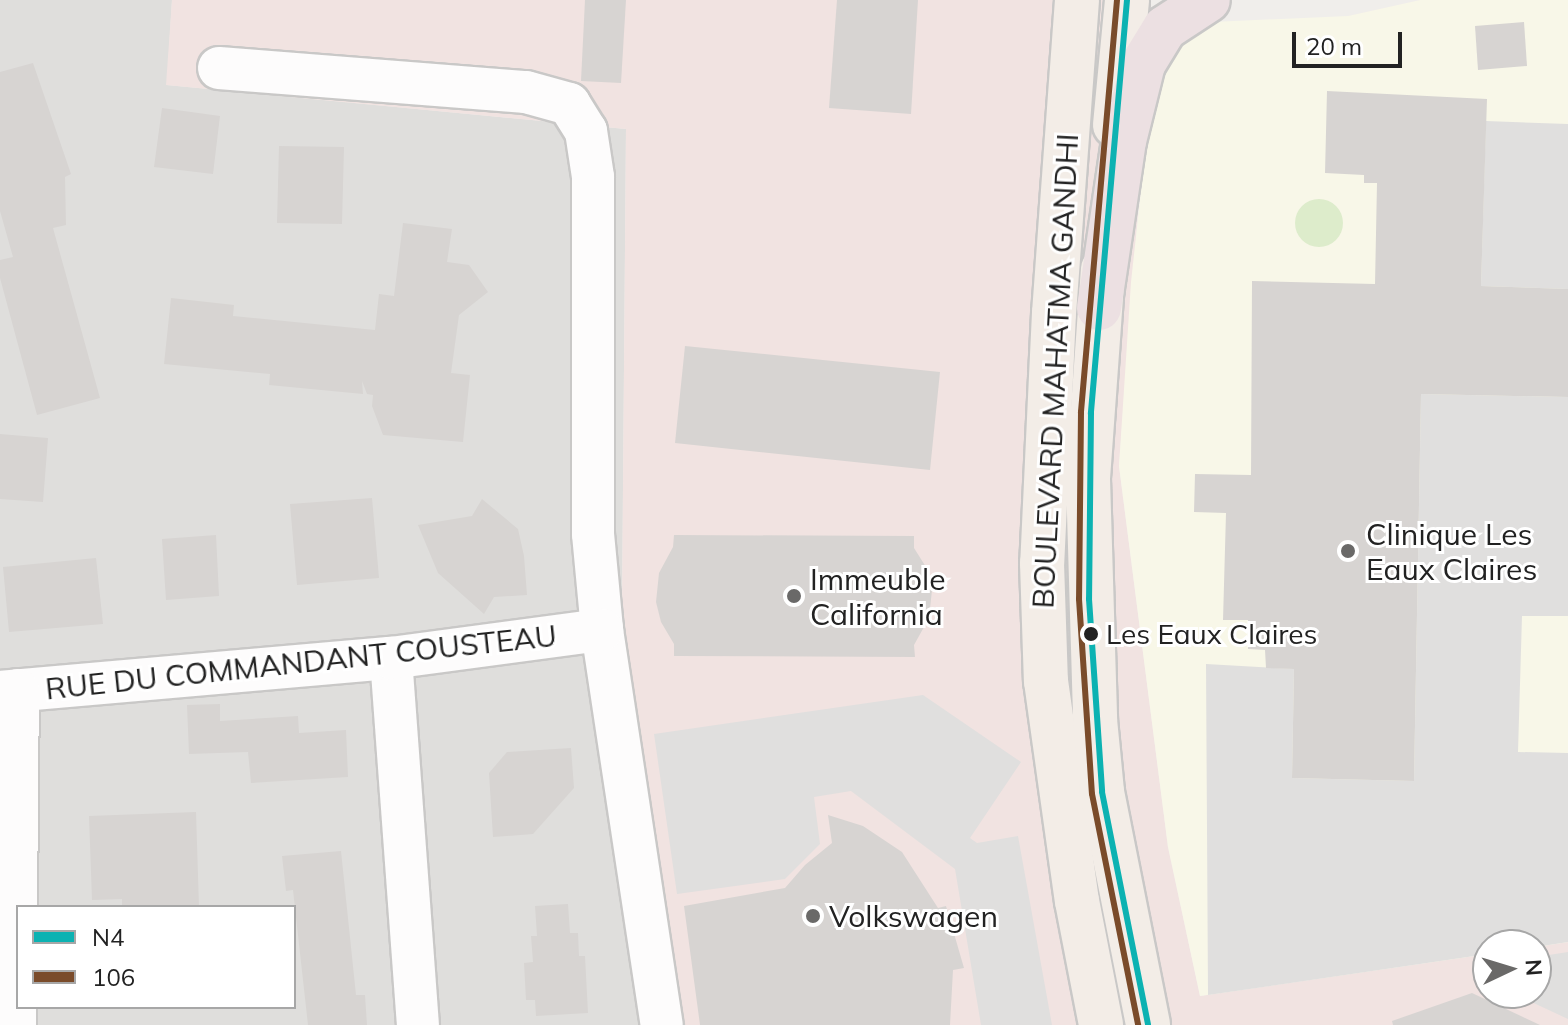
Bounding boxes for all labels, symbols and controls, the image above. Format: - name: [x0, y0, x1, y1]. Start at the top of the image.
- scale bar: [1296, 16, 1406, 66]
- text: 20 m: [1306, 31, 1362, 61]
- street label: BOULEVARD MAHATMA GANDHI: [1025, 133, 1085, 609]
- place label: Clinique Les Eaux Claires: [1366, 516, 1537, 586]
- marker: Clinique Les Eaux Claires: [1337, 540, 1359, 562]
- place label: Immeuble California: [810, 561, 946, 632]
- marker: Immeuble California: [785, 587, 803, 605]
- street label: RUE DU COMMANDANT COUSTEAU: [44, 617, 558, 707]
- place label: Les Eaux Claires: [1106, 617, 1317, 651]
- marker: Les Eaux Claires: [1083, 626, 1099, 642]
- place label: Volkswagen: [829, 898, 998, 934]
- legend: [16, 905, 296, 1009]
- marker: Volkswagen: [804, 907, 822, 925]
- text: N4: [92, 922, 124, 952]
- north arrow: [1472, 929, 1552, 1009]
- text: N: [1519, 958, 1548, 977]
- text: 106: [92, 962, 135, 992]

